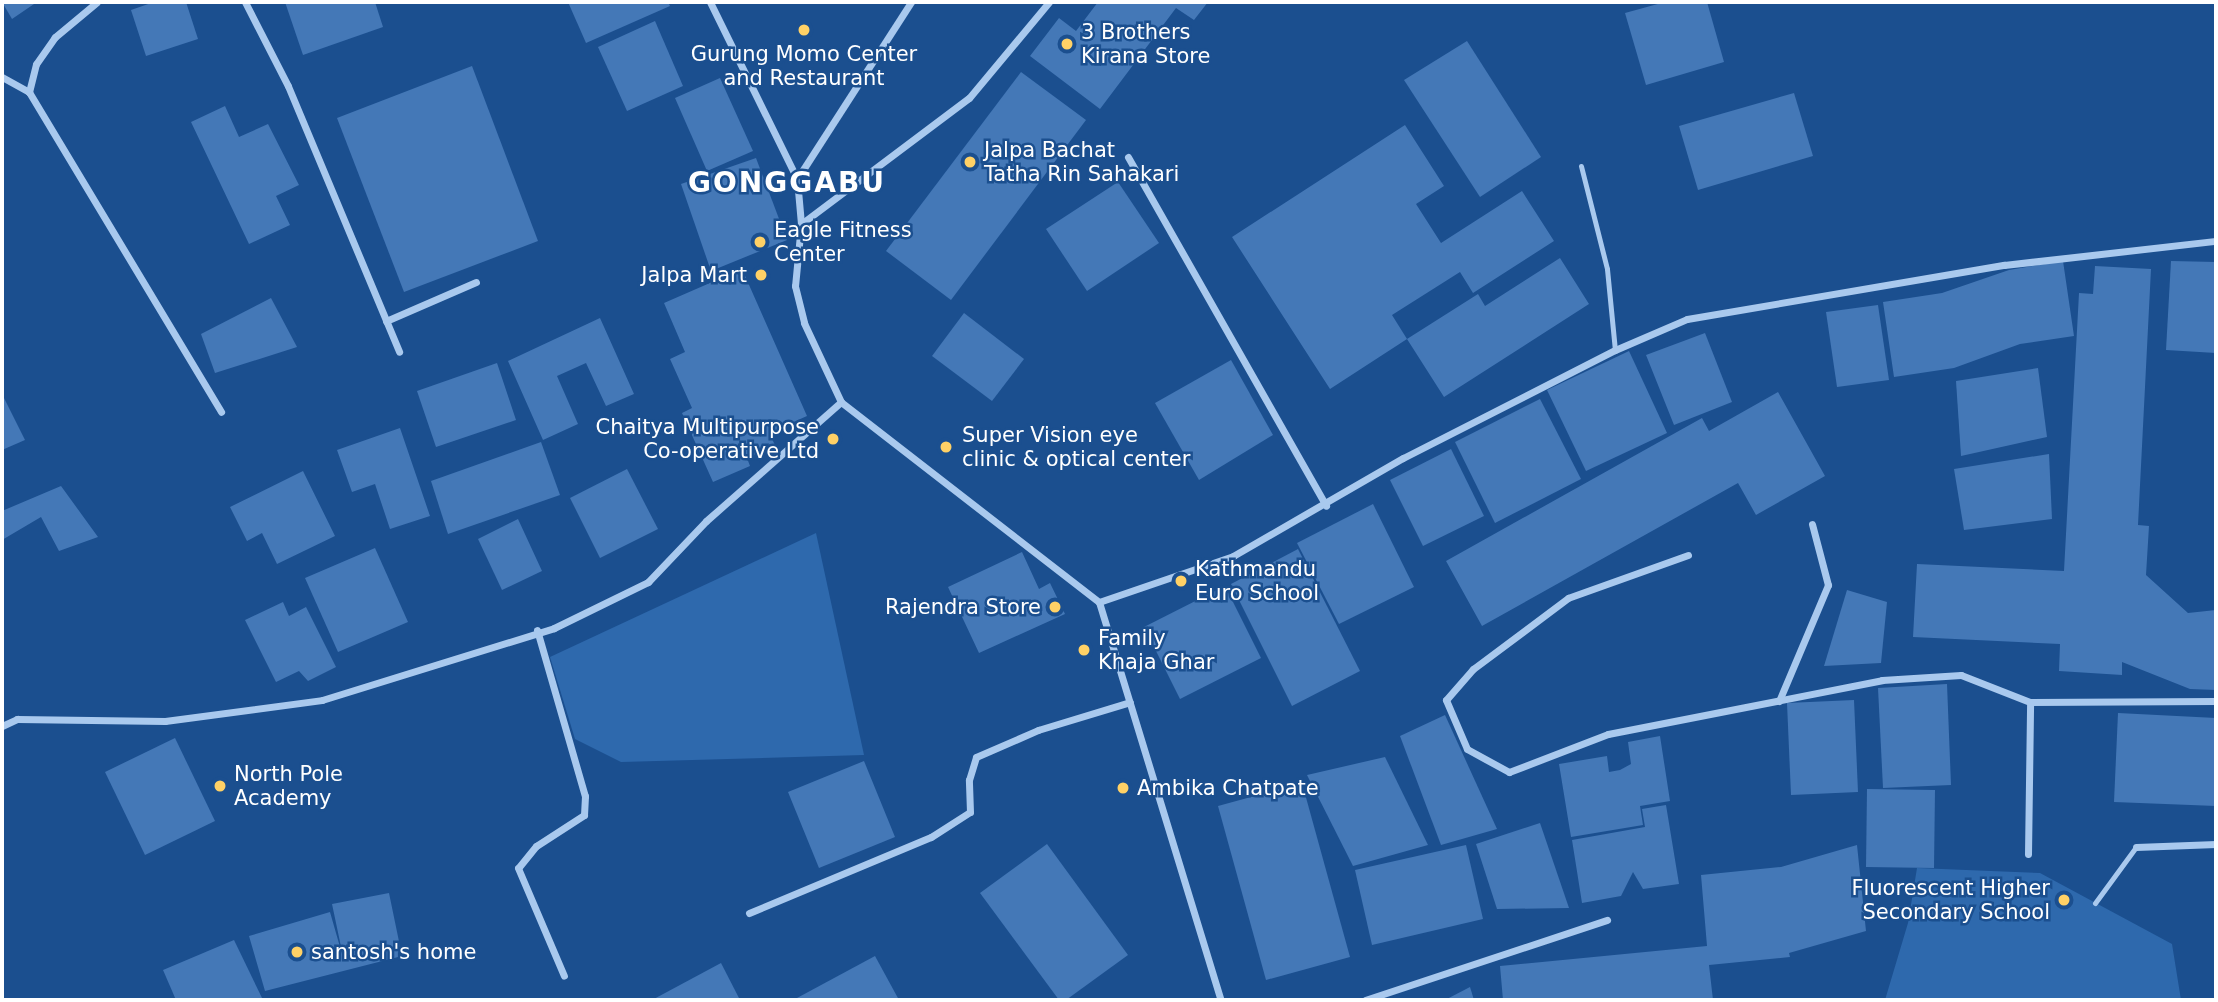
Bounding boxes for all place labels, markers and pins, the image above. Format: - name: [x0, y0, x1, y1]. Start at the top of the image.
- place label: 3 Brothers Kirana Store: [1081, 19, 1210, 69]
- marker: Gurung Momo Center and Restaurant: [796, 22, 812, 38]
- marker: 3 Brothers Kirana Store: [1059, 36, 1075, 52]
- place label: Gurung Momo Center and Restaurant: [691, 41, 917, 91]
- place label: Jalpa Bachat Tatha Rin Sahakari: [984, 137, 1179, 187]
- marker: Jalpa Bachat Tatha Rin Sahakari: [962, 154, 978, 170]
- place label: Eagle Fitness Center: [774, 217, 912, 267]
- marker: Eagle Fitness Center: [752, 234, 768, 250]
- place label: Jalpa Mart: [641, 262, 747, 288]
- marker: Jalpa Mart: [753, 267, 769, 283]
- place label: Chaitya Multipurpose Co-operative Ltd: [595, 414, 819, 464]
- place label: Super Vision eye clinic & optical center: [962, 422, 1190, 472]
- marker: Chaitya Multipurpose Co-operative Ltd: [825, 431, 841, 447]
- marker: Super Vision eye clinic & optical center: [936, 437, 956, 457]
- place label: Kathmandu Euro School: [1195, 556, 1319, 606]
- marker: Kathmandu Euro School: [1173, 573, 1189, 589]
- place label: Rajendra Store: [885, 594, 1041, 620]
- marker: Rajendra Store: [1047, 599, 1063, 615]
- place label: Family Khaja Ghar: [1098, 625, 1214, 675]
- marker: Family Khaja Ghar: [1076, 642, 1092, 658]
- place label: North Pole Academy: [234, 761, 343, 811]
- place label: Ambika Chatpate: [1137, 775, 1319, 801]
- marker: North Pole Academy: [212, 778, 228, 794]
- marker: Ambika Chatpate: [1115, 780, 1131, 796]
- place label: Fluorescent Higher Secondary School: [1851, 875, 2050, 925]
- marker: Fluorescent Higher Secondary School: [2056, 892, 2072, 908]
- place label: santosh's home: [311, 939, 476, 965]
- marker: santosh's home: [289, 944, 305, 960]

